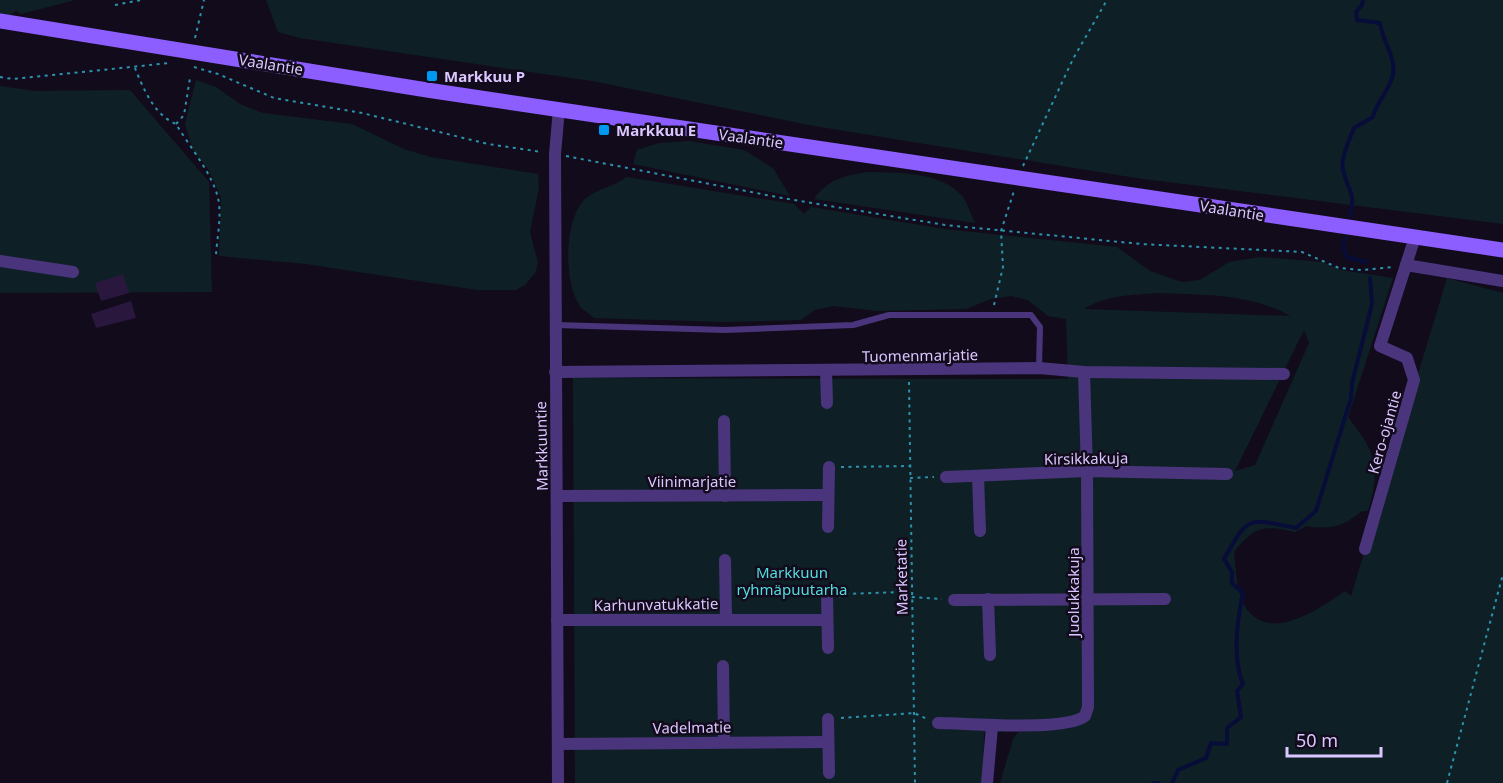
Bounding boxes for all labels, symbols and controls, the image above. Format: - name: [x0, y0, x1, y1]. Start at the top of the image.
- street label: Vaalantie: [237, 49, 305, 79]
- place label: Markkuu P: [444, 66, 525, 86]
- marker: Markkuu P: [425, 69, 439, 83]
- place label: Markkuu E: [616, 120, 696, 140]
- marker: Markkuu E: [597, 123, 611, 137]
- street label: Vaalantie: [718, 124, 784, 152]
- street label: Vaalantie: [1198, 195, 1266, 225]
- street label: Tuomenmarjatie: [862, 344, 978, 366]
- street label: Kero-ojantie: [1363, 388, 1405, 476]
- street label: Markkuuntie: [530, 401, 552, 491]
- street label: Kirsikkakuja: [1044, 447, 1128, 469]
- street label: Viinimarjatie: [648, 471, 736, 491]
- street label: Marketatie: [890, 539, 912, 615]
- street label: Juolukkakuja: [1063, 547, 1083, 639]
- park label: Markkuun ryhmäpuutarha: [736, 562, 848, 599]
- street label: Karhunvatukkatie: [594, 593, 718, 615]
- street label: Vadelmatie: [652, 716, 732, 738]
- scale bar: [1287, 720, 1382, 758]
- text: 50 m: [1296, 728, 1338, 752]

